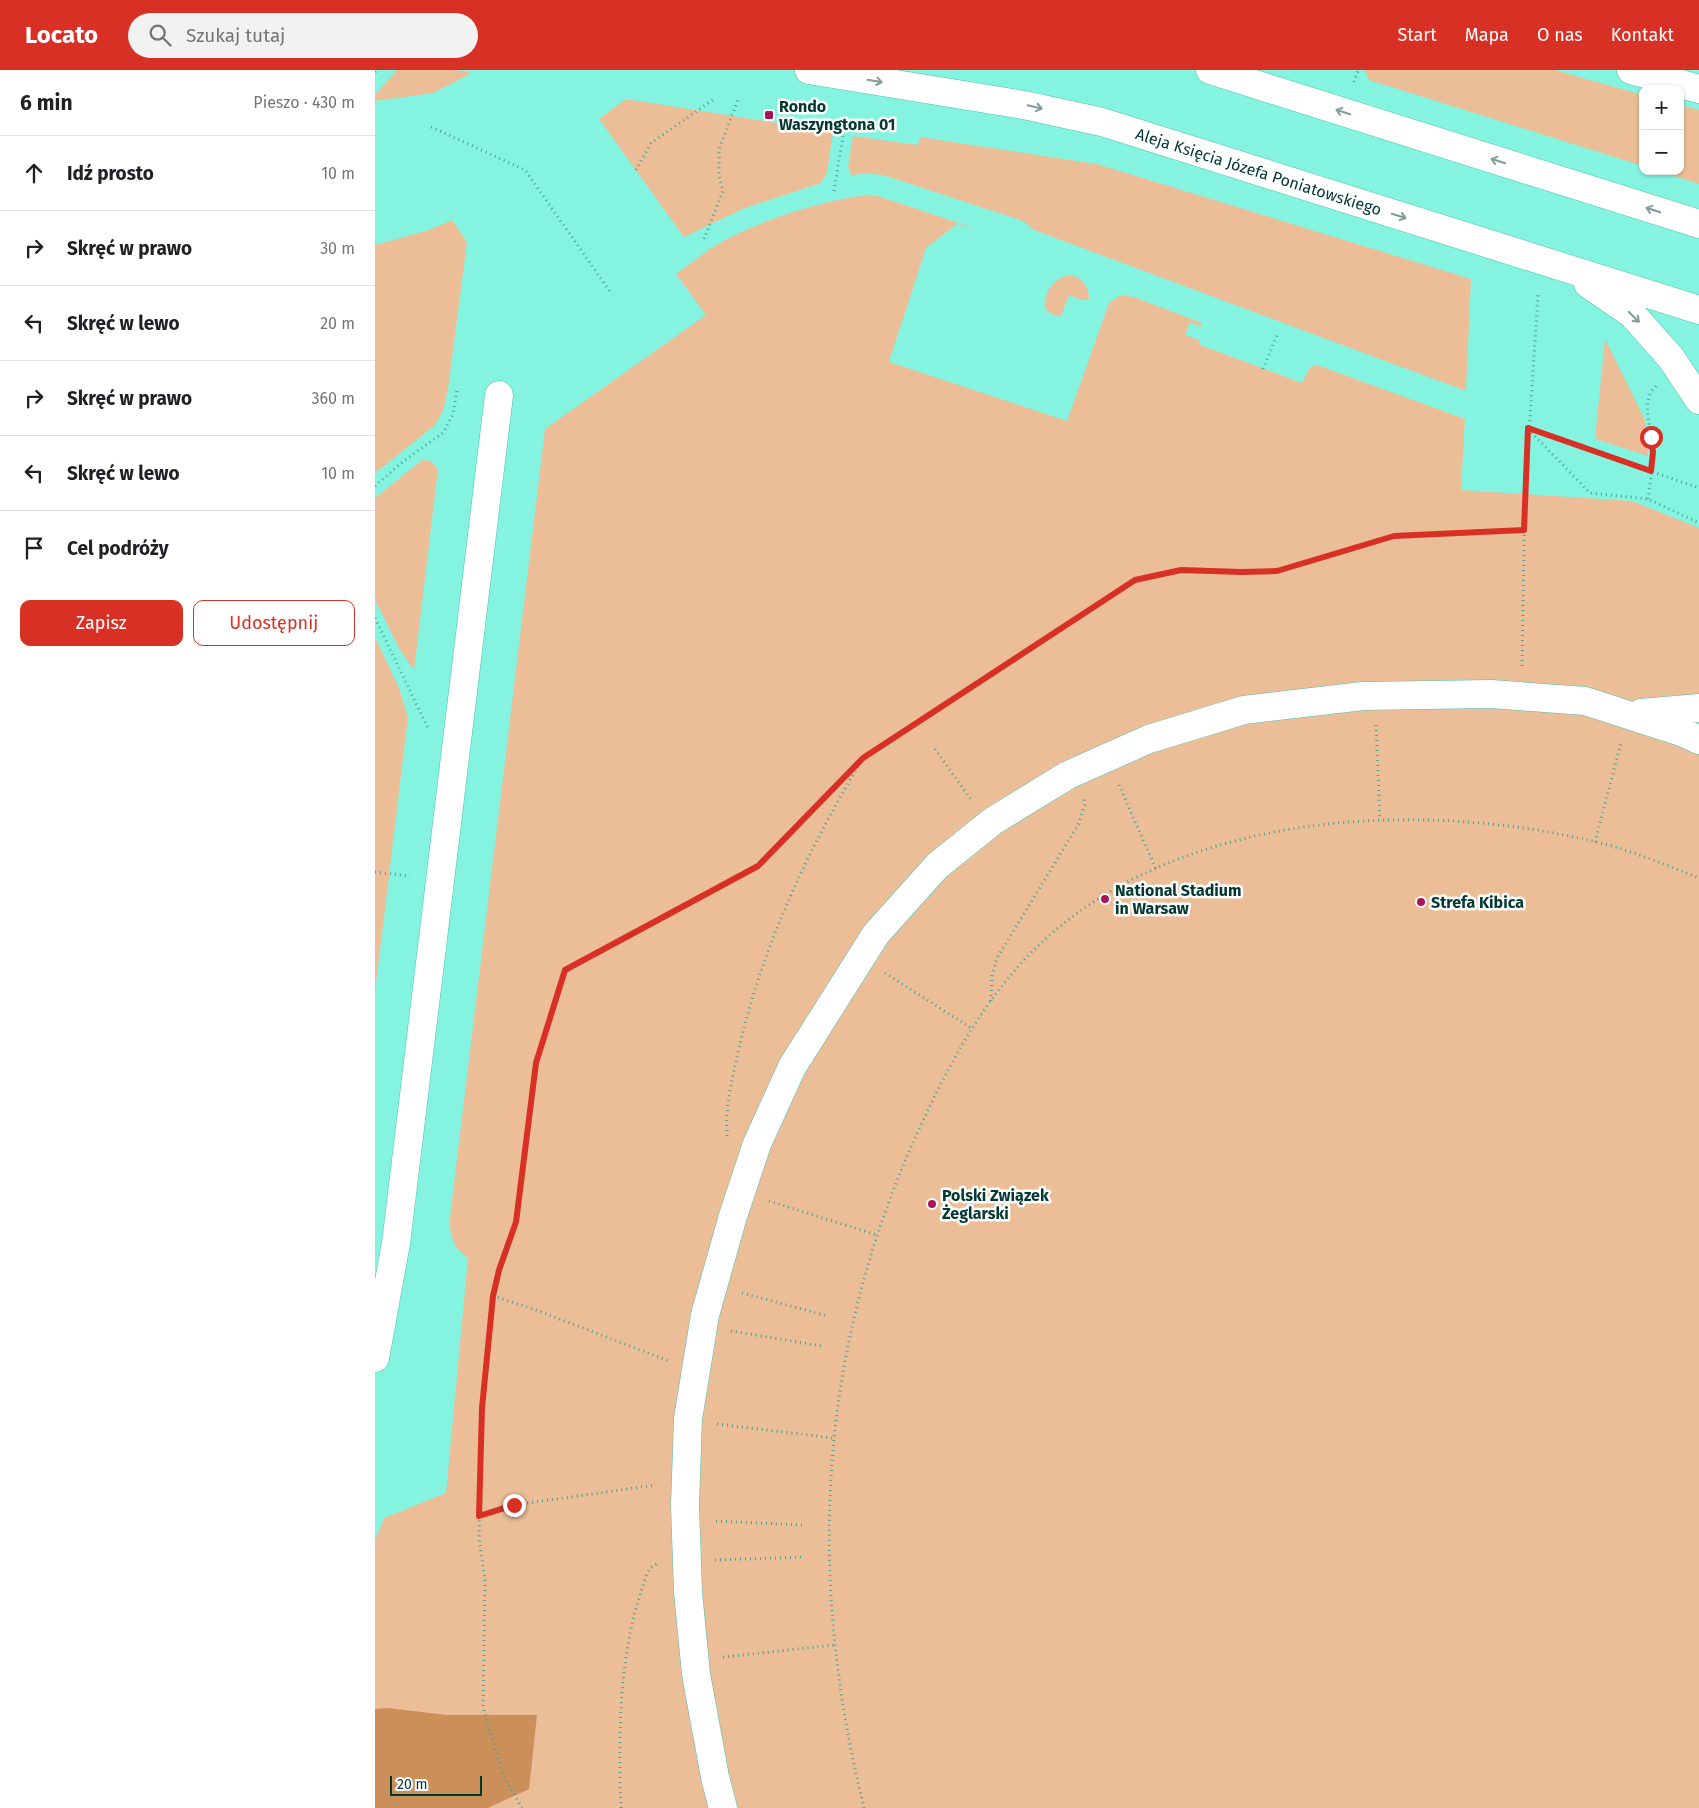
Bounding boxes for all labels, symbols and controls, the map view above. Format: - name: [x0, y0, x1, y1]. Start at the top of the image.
- search box: [128, 13, 478, 58]
- text: Locato: [25, 21, 98, 49]
- icon: search: [146, 21, 174, 49]
- text: Szukaj tutaj: [186, 24, 285, 47]
- text: Start: [1397, 24, 1437, 46]
- text: Mapa: [1465, 24, 1509, 46]
- text: O nas: [1537, 24, 1583, 46]
- text: Kontakt: [1611, 24, 1674, 46]
- one-way arrow: [866, 76, 882, 86]
- map controls: [1639, 85, 1684, 175]
- button: +: [1639, 85, 1684, 130]
- text: 6 min: [20, 90, 73, 116]
- text: Pieszo · 430 m: [253, 93, 355, 112]
- place label: Rondo Waszyngtona 01: [779, 97, 896, 134]
- one-way arrow: [1026, 103, 1042, 112]
- one-way arrow: [1335, 106, 1351, 116]
- marker: Rondo Waszyngtona 01: [763, 109, 775, 121]
- street label: Aleja Księcia Józefa Poniatowskiego: [1134, 124, 1384, 219]
- button: −: [1639, 130, 1684, 175]
- one-way arrow: [1490, 155, 1506, 165]
- icon: ahead: [20, 159, 48, 187]
- text: Idź prosto: [67, 162, 154, 185]
- text: 10 m: [321, 164, 355, 183]
- one-way arrow: [1645, 204, 1661, 214]
- one-way arrow: [1390, 211, 1406, 221]
- icon: right: [20, 234, 48, 262]
- text: Skręć w prawo: [67, 237, 192, 260]
- text: 30 m: [320, 239, 355, 258]
- icon: left: [20, 309, 48, 337]
- one-way arrow: [1628, 311, 1640, 324]
- text: Skręć w lewo: [67, 312, 180, 335]
- text: 20 m: [320, 314, 355, 333]
- icon: right: [20, 384, 48, 412]
- text: Skręć w prawo: [67, 387, 192, 410]
- text: 360 m: [312, 389, 355, 408]
- route start: [1640, 426, 1663, 449]
- icon: left: [20, 459, 48, 487]
- text: Skręć w lewo: [67, 462, 180, 485]
- text: 10 m: [321, 464, 355, 483]
- icon: arrive: [20, 534, 48, 562]
- text: Cel podróży: [67, 537, 169, 560]
- button: Zapisz: [20, 600, 183, 646]
- button: Udostępnij: [193, 600, 355, 646]
- place label: National Stadium in Warsaw: [1115, 881, 1241, 918]
- marker: National Stadium in Warsaw: [1099, 893, 1111, 905]
- place label: Strefa Kibica: [1431, 893, 1524, 912]
- marker: Strefa Kibica: [1415, 896, 1427, 908]
- place label: Polski Związek Żeglarski: [942, 1186, 1049, 1223]
- marker: Polski Związek Żeglarski: [926, 1198, 938, 1210]
- route end: [503, 1494, 526, 1517]
- scale bar: [390, 1773, 483, 1796]
- text: 20 m: [397, 1776, 427, 1793]

